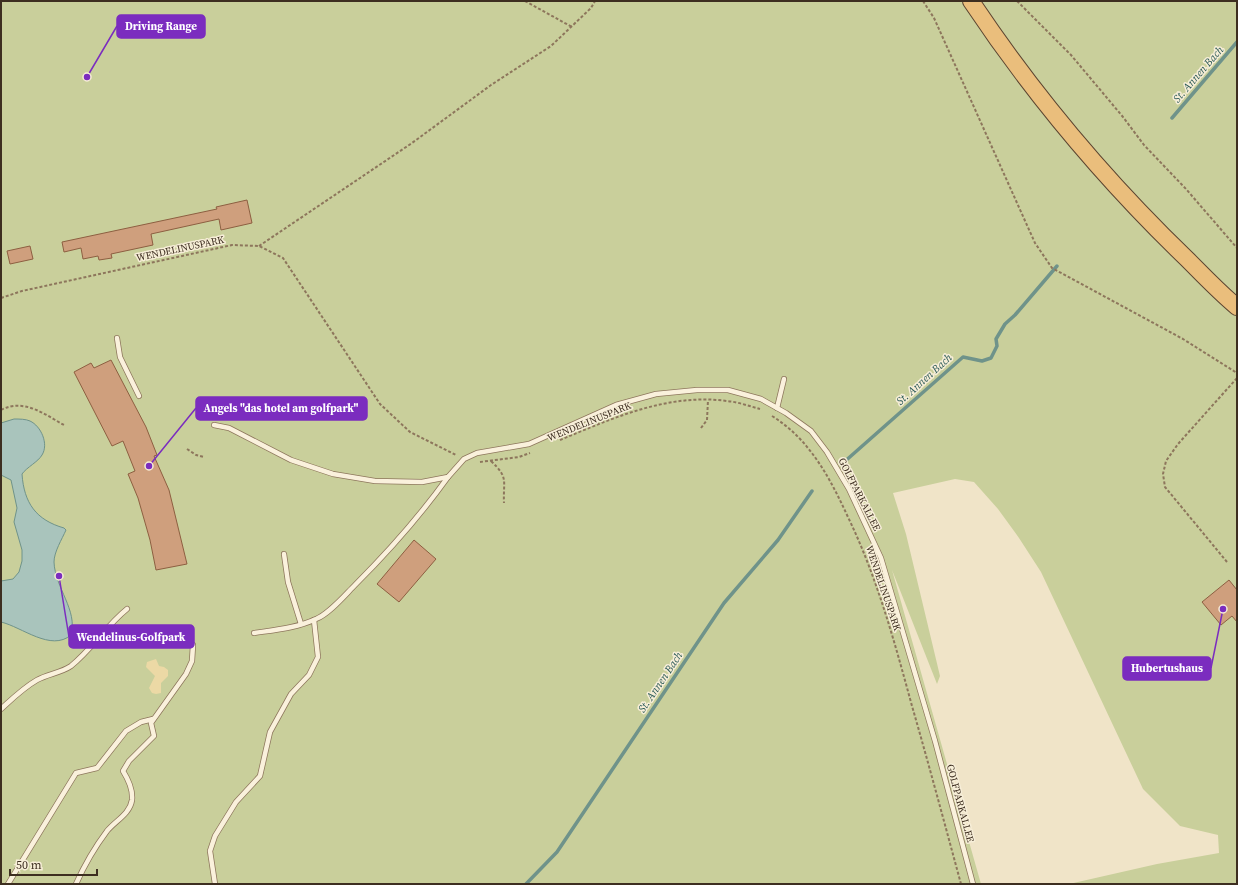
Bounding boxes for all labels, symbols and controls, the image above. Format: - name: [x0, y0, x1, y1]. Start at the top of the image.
- callout: Driving Range: [117, 15, 205, 38]
- text: Driving Range: [125, 19, 197, 34]
- water label: St. Annen Bach: [1170, 43, 1227, 106]
- street label: WENDELINUSPARK: [135, 233, 226, 264]
- water label: St. Annen Bach: [893, 350, 955, 408]
- callout: Angels "das hotel am golfpark": [196, 397, 367, 420]
- street label: WENDELINUSPARK: [545, 399, 633, 444]
- text: Angels "das hotel am golfpark": [204, 401, 359, 416]
- street label: GOLFPARKALLEE: [836, 455, 884, 533]
- street label: WENDELINUSPARK: [863, 544, 904, 633]
- callout: Wendelinus-Golfpark: [69, 625, 194, 648]
- text: Wendelinus-Golfpark: [77, 630, 186, 645]
- water label: St. Annen Bach: [635, 649, 686, 716]
- callout: Hubertushaus: [1123, 657, 1211, 680]
- text: Hubertushaus: [1131, 661, 1203, 676]
- street label: GOLFPARKALLEE: [944, 763, 977, 844]
- scale bar: [10, 851, 97, 877]
- text: 50 m: [16, 857, 42, 873]

